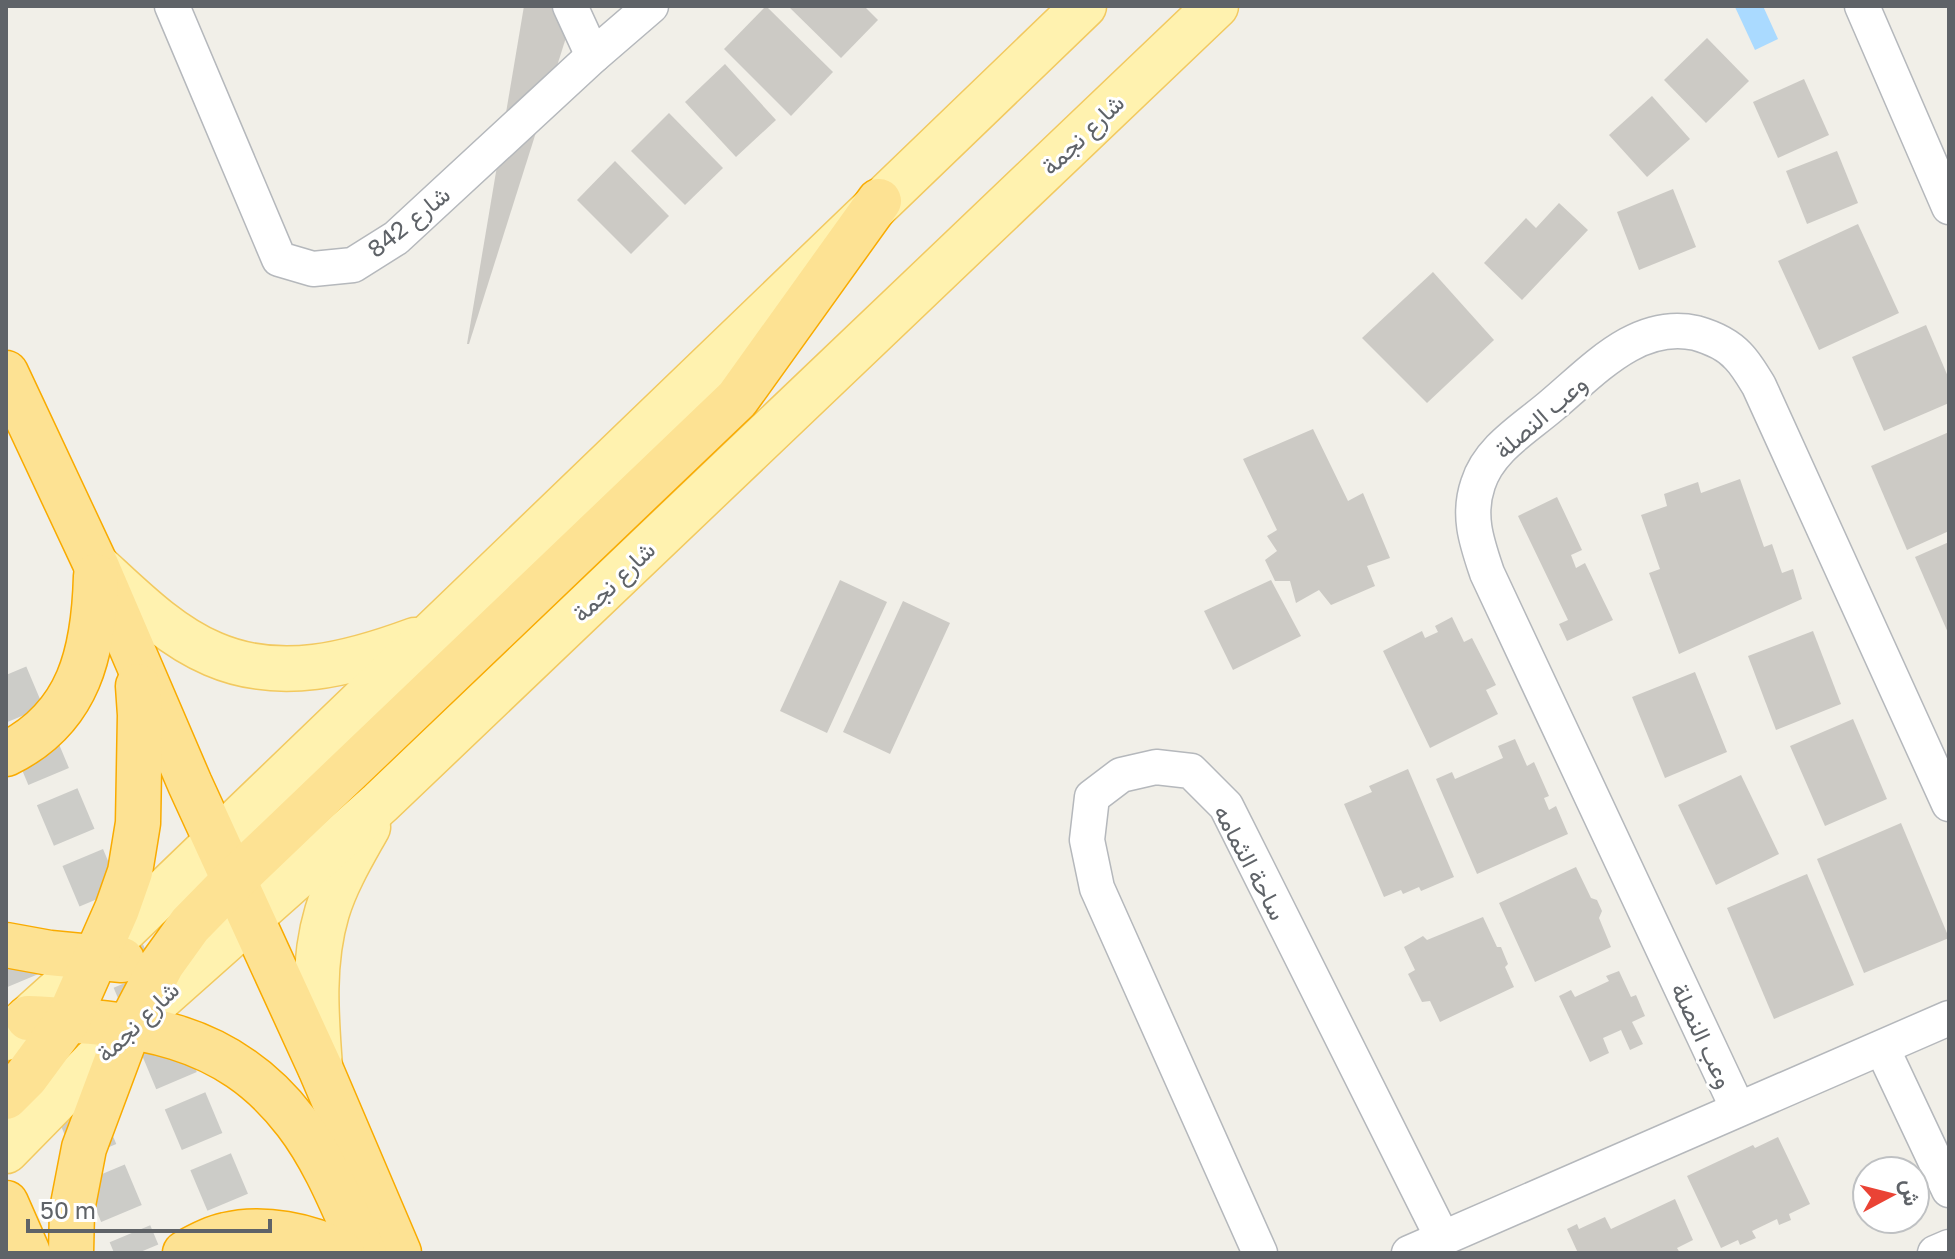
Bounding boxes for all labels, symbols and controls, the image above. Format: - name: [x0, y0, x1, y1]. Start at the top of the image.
- street label: شارع نجمة: [1035, 88, 1131, 183]
- street label: شارع 842: [361, 179, 457, 265]
- street label: وعب النصلة: [1488, 368, 1593, 465]
- street label: شارع نجمة: [566, 535, 662, 630]
- street label: ساحة الثمامه: [1209, 800, 1293, 924]
- street label: شارع نجمة: [90, 975, 186, 1070]
- street label: وعب النصلة: [1664, 978, 1740, 1093]
- north arrow: [1851, 1155, 1931, 1235]
- text: ش: [1895, 1178, 1926, 1207]
- scale bar: [28, 1183, 270, 1233]
- text: 50 m: [40, 1195, 96, 1224]

